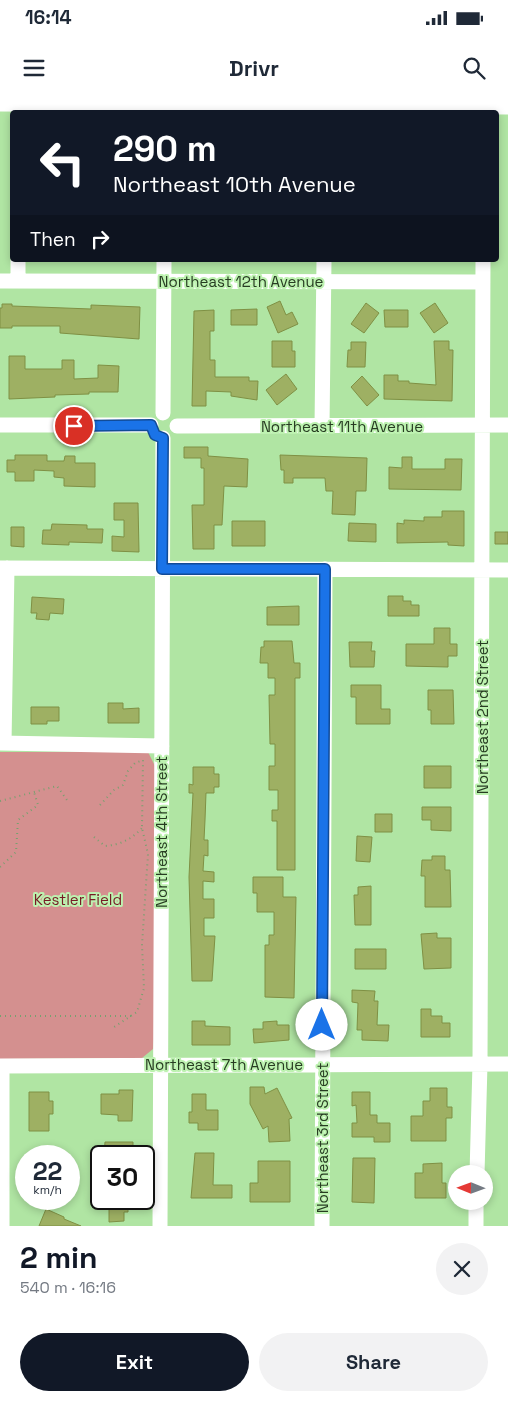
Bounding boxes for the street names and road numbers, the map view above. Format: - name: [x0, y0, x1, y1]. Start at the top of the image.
- street label: Northeast 12th Avenue: [159, 272, 324, 291]
- street label: Northeast 11th Avenue: [261, 417, 423, 436]
- street label: Northeast 2nd Street: [473, 640, 492, 794]
- street label: Northeast 4th Street: [152, 756, 171, 908]
- street label: Northeast 7th Avenue: [145, 1055, 303, 1074]
- street label: Northeast 3rd Street: [313, 1063, 332, 1213]

